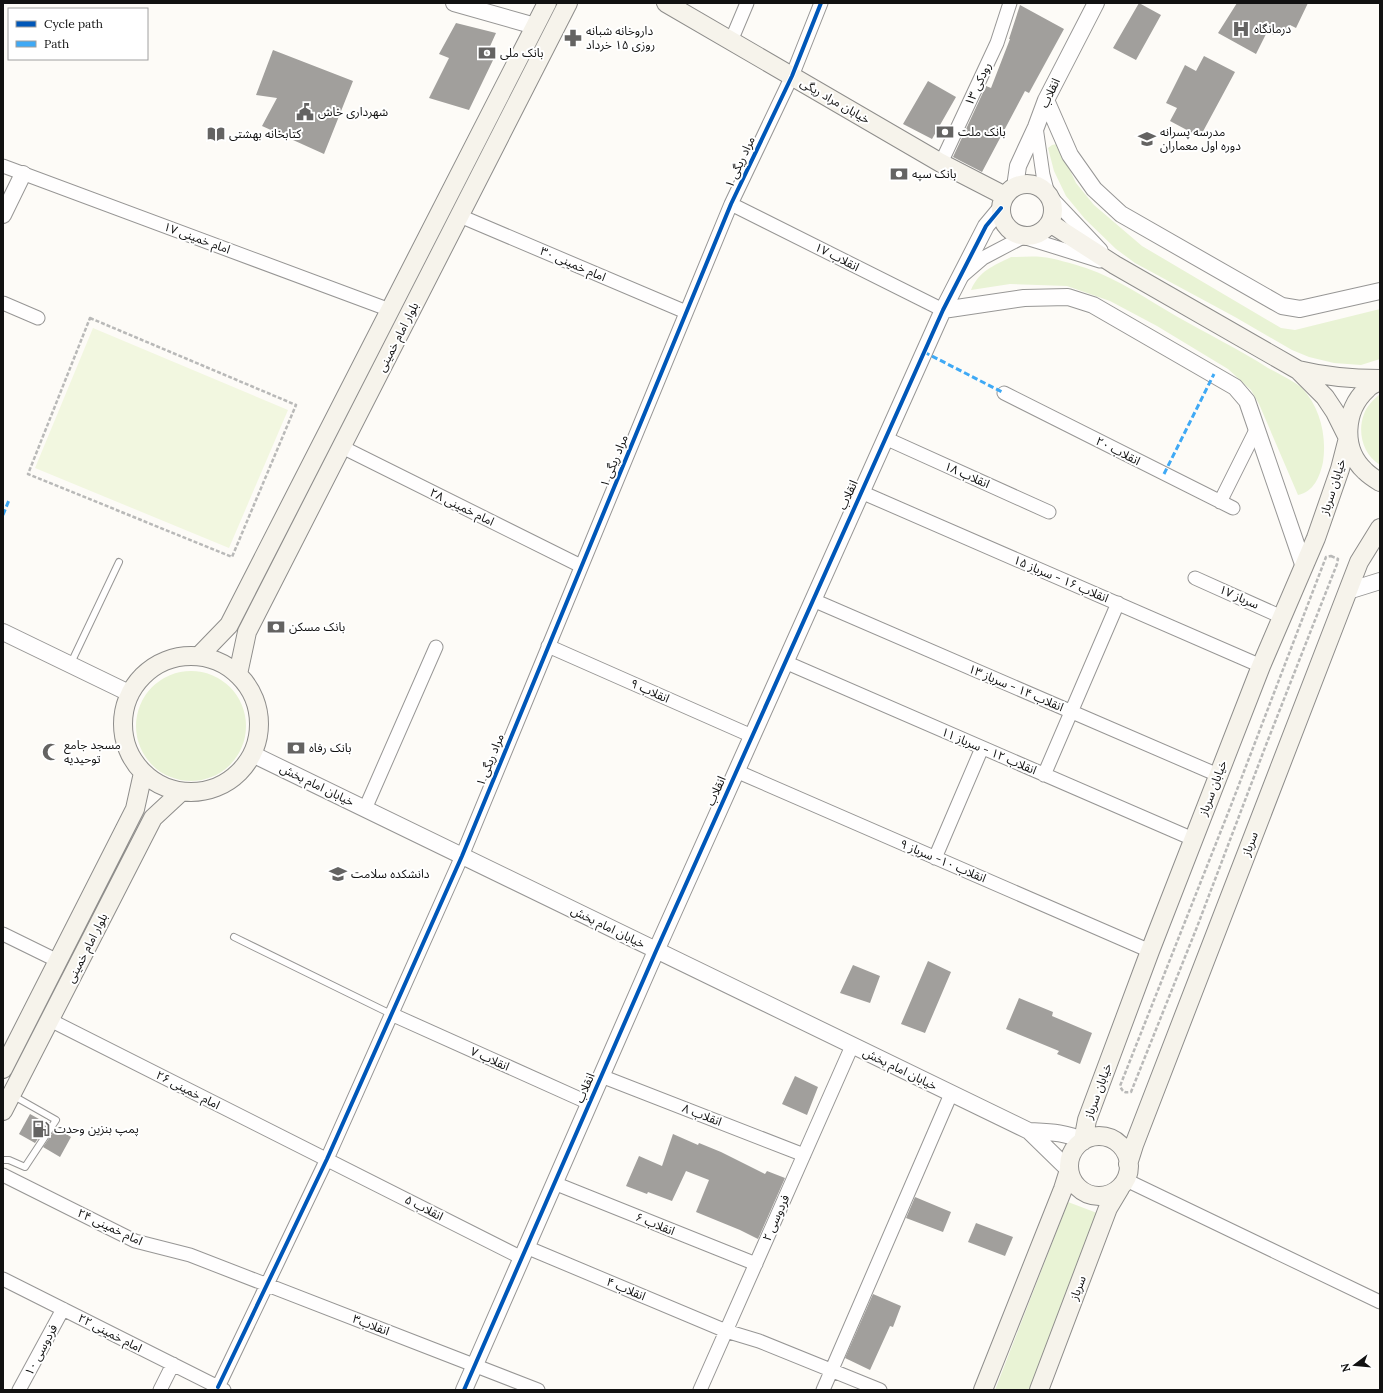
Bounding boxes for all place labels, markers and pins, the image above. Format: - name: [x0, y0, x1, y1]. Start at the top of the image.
- hospital icon: درمانگاه: [1231, 19, 1251, 39]
- place label: درمانگاه: [1254, 21, 1291, 36]
- place label: داروخانه شبانه روزی ۱۵ خرداد: [586, 23, 655, 52]
- pharmacy icon: داروخانه شبانه روزی ۱۵ خرداد: [563, 28, 583, 48]
- bank icon: بانک ملی: [477, 43, 497, 63]
- place label: بانک ملی: [500, 45, 544, 60]
- public building icon: شهرداری خاش: [295, 102, 315, 122]
- place label: شهرداری خاش: [318, 104, 388, 119]
- bank icon: بانک ملت: [935, 122, 955, 142]
- library icon: کتابخانه بهشتی: [206, 124, 226, 144]
- place label: بانک ملت: [958, 124, 1006, 139]
- place label: مدرسه پسرانه دوره اول معماران: [1160, 124, 1241, 153]
- place label: کتابخانه بهشتی: [229, 126, 302, 141]
- school or university icon: مدرسه پسرانه دوره اول معماران: [1137, 129, 1157, 149]
- bank icon: بانک سپه: [889, 164, 909, 184]
- place label: بانک سپه: [912, 166, 957, 182]
- bank icon: بانک مسکن: [266, 617, 286, 637]
- place label: بانک مسکن: [289, 619, 345, 634]
- place label: مسجد جامع توحیدیه: [64, 737, 121, 766]
- bank icon: بانک رفاه: [286, 738, 306, 758]
- place label: بانک رفاه: [309, 740, 352, 755]
- mosque icon: مسجد جامع توحیدیه: [41, 742, 61, 762]
- school or university icon: دانشکده سلامت: [328, 864, 348, 884]
- place label: دانشکده سلامت: [351, 866, 430, 881]
- fuel station icon: پمپ بنزین وحدت: [31, 1119, 51, 1139]
- place label: پمپ بنزین وحدت: [54, 1121, 139, 1137]

